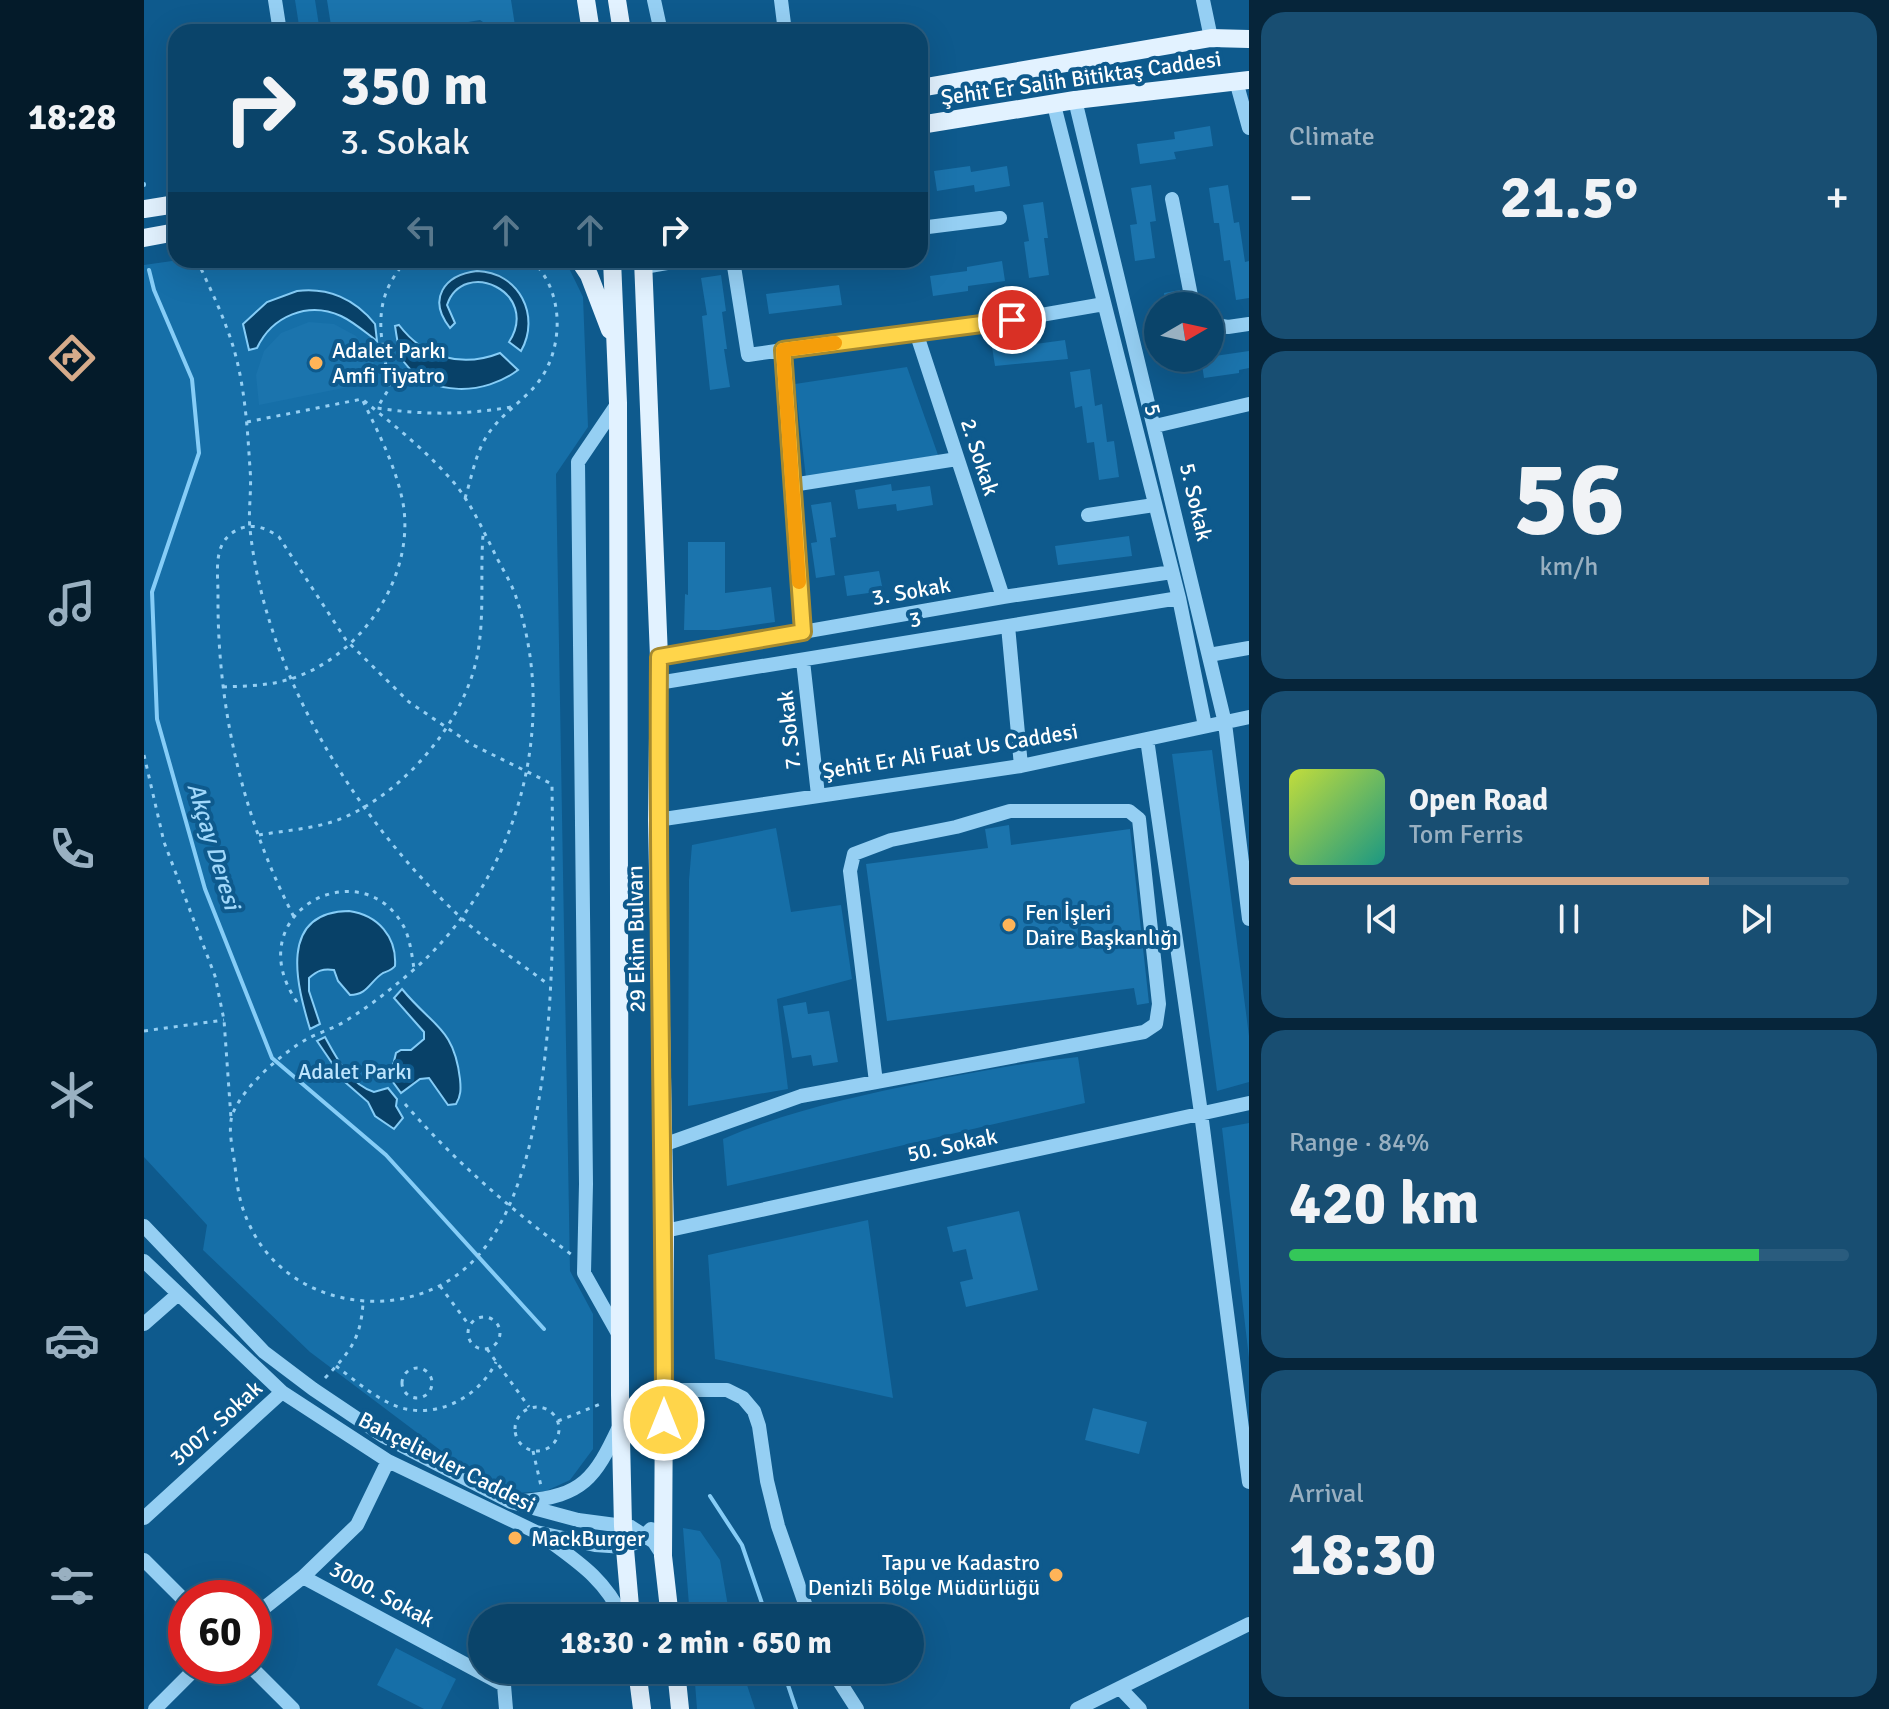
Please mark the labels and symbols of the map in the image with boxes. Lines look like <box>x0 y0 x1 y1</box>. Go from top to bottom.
street label: Şehit Er Salih Bitiktaş Caddesi <box>939 45 1223 111</box>
pin <box>978 286 1046 354</box>
north arrow <box>1144 292 1224 372</box>
place label: Adalet Parkı Amfi Tiyatro <box>332 337 446 389</box>
marker: Adalet Parkı Amfi Tiyatro <box>307 354 325 372</box>
street label: 5 <box>1138 401 1168 419</box>
street label: 2. Sokak <box>955 415 1005 499</box>
street label: 5. Sokak <box>1174 460 1218 544</box>
street label: 3. Sokak <box>870 571 952 611</box>
street label: 3 <box>907 605 923 633</box>
street label: 7. Sokak <box>771 689 807 771</box>
street label: Şehit Er Ali Fuat Us Caddesi <box>820 717 1080 785</box>
water label: Akçay Deresi <box>181 779 248 915</box>
street label: 29 Ekim Bulvarı <box>621 865 651 1013</box>
place label: Fen İşleri Daire Başkanlığı <box>1025 899 1178 951</box>
marker: Fen İşleri Daire Başkanlığı <box>1000 916 1018 934</box>
park label: Adalet Parkı <box>298 1058 412 1085</box>
street label: 50. Sokak <box>905 1122 999 1168</box>
street label: 3007. Sokak <box>164 1374 268 1472</box>
position arrow <box>622 1378 706 1462</box>
street label: Bahçelievler Caddesi <box>354 1406 540 1518</box>
place label: MackBurger <box>531 1525 645 1552</box>
marker: MackBurger <box>506 1529 524 1547</box>
place label: Tapu ve Kadastro Denizli Bölge Müdürlüğü <box>808 1549 1040 1601</box>
street label: 3000. Sokak <box>325 1555 439 1633</box>
marker: Tapu ve Kadastro Denizli Bölge Müdürlüğü <box>1047 1566 1065 1584</box>
speed limit sign: 60 <box>168 1580 272 1684</box>

